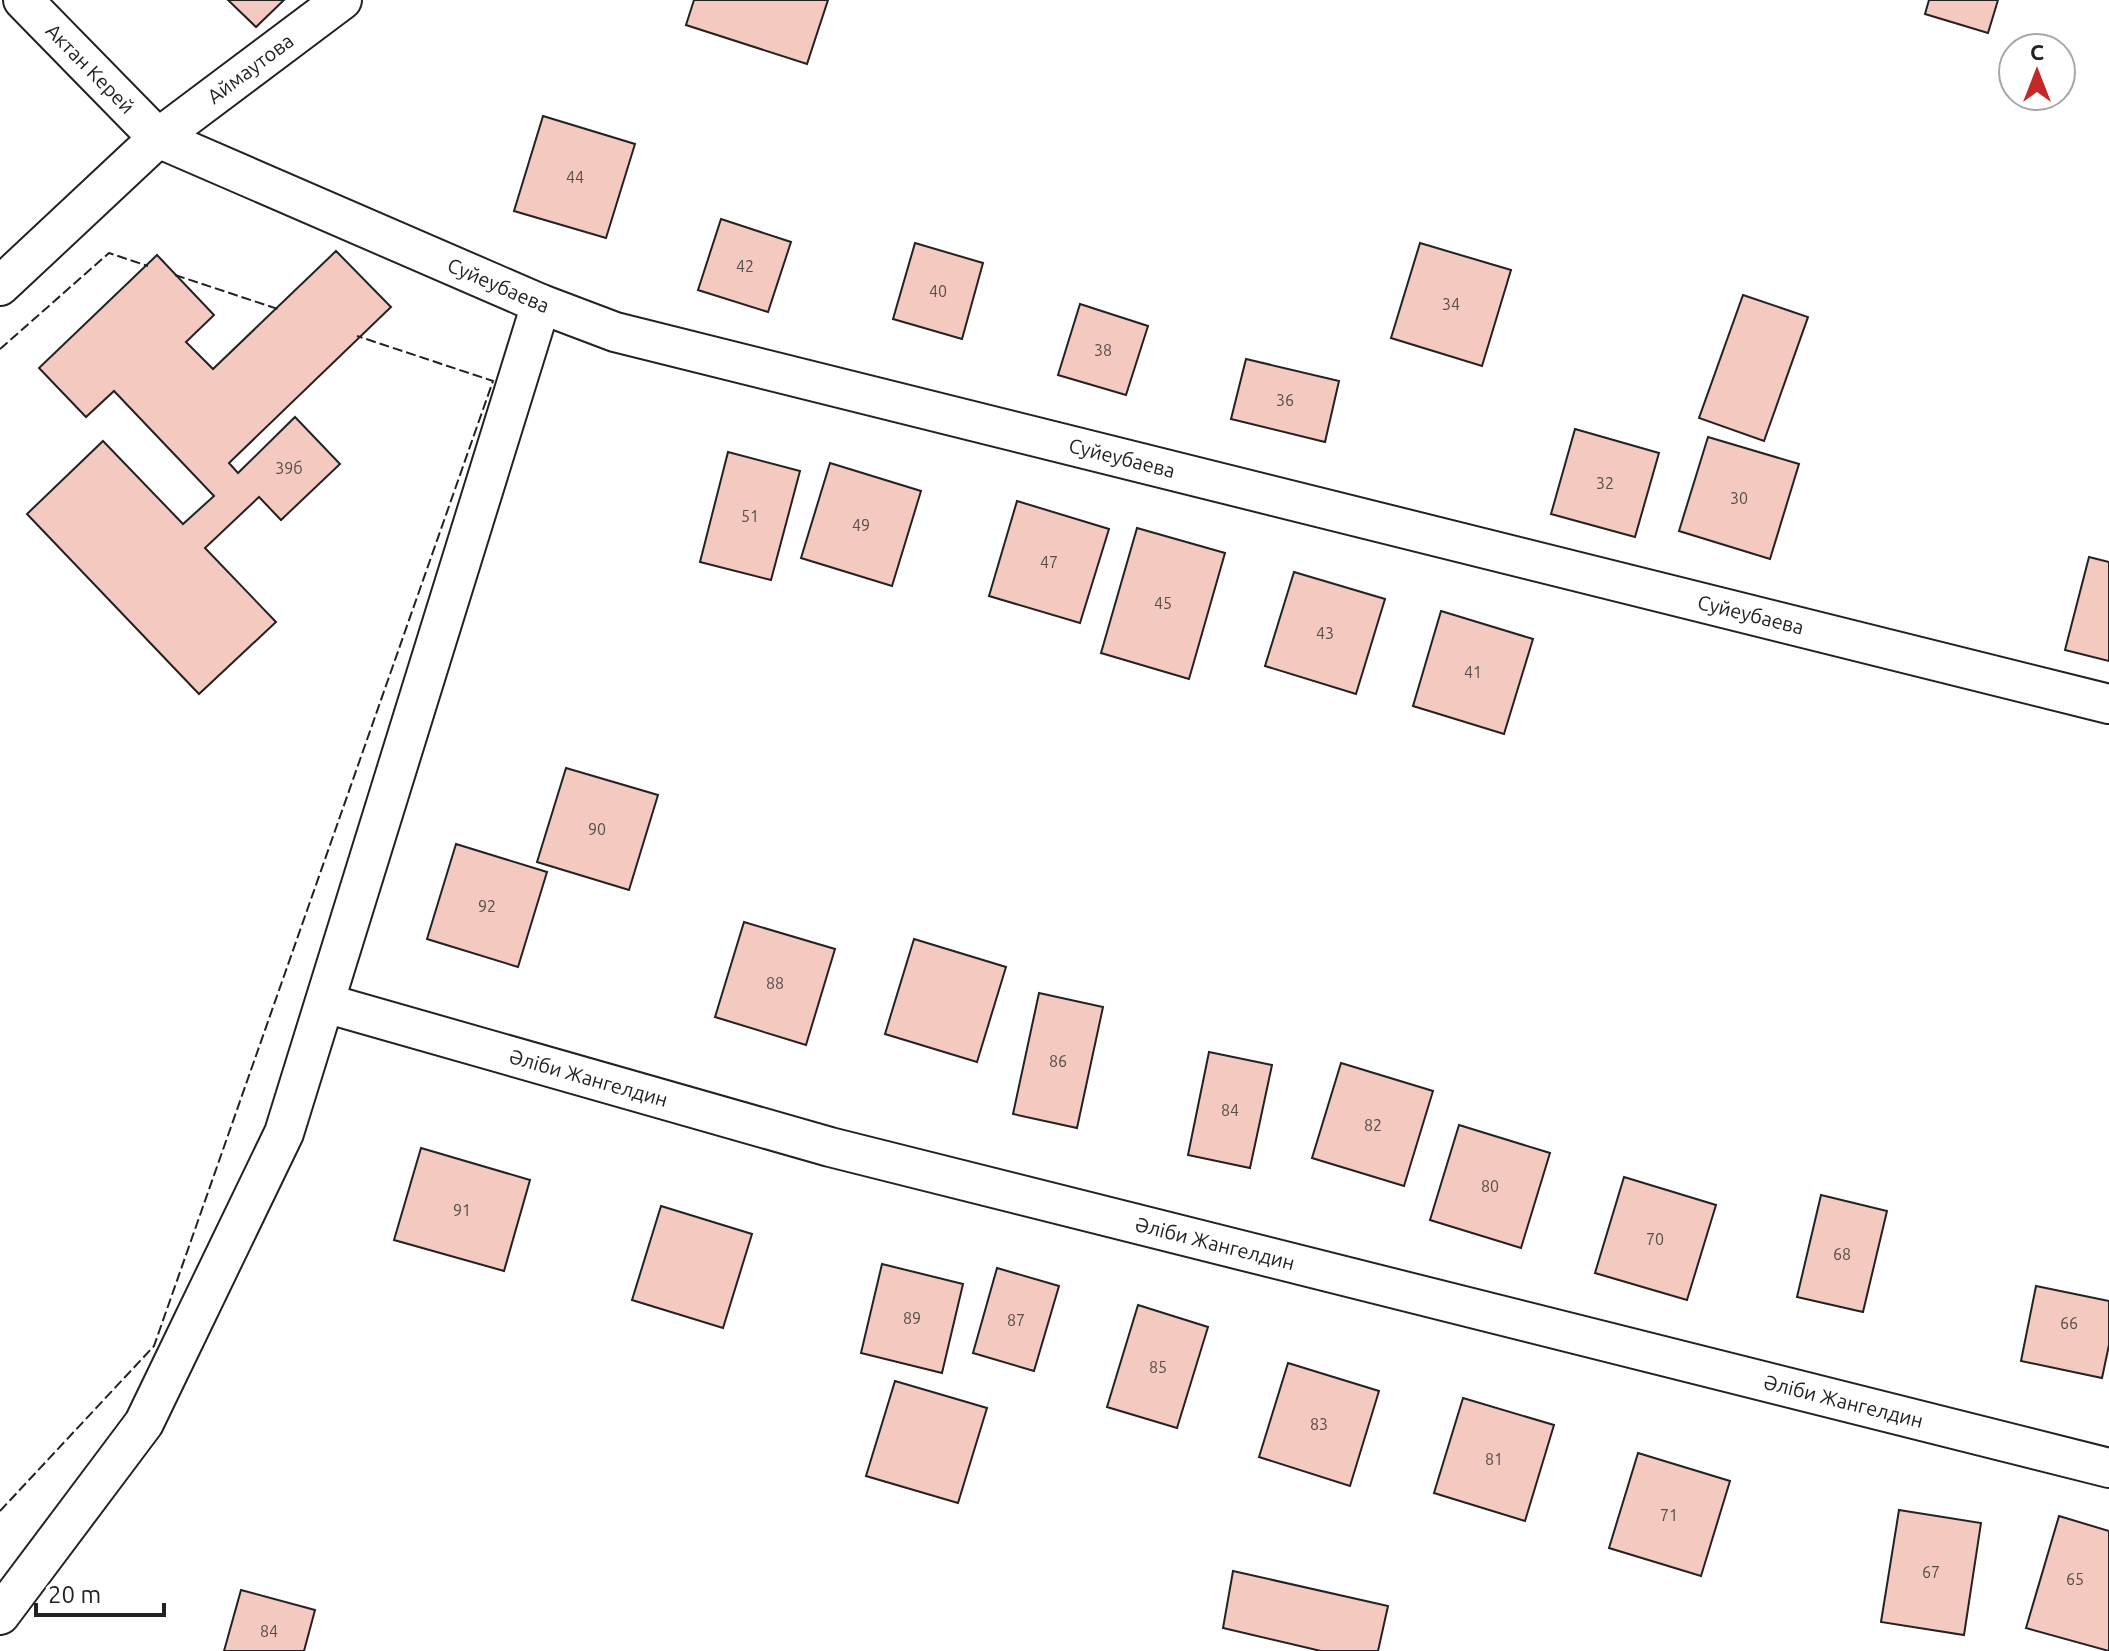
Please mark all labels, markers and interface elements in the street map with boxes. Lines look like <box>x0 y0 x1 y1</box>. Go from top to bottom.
street label: Актан Керей <box>42 19 139 118</box>
street label: Аймаутова <box>203 29 298 108</box>
north arrow <box>1997 32 2077 112</box>
text: С <box>2030 39 2044 64</box>
house number: 44 <box>566 168 584 186</box>
street label: Суйеубаева <box>444 253 553 317</box>
house number: 42 <box>736 257 754 275</box>
house number: 40 <box>929 282 947 300</box>
house number: 34 <box>1442 295 1460 313</box>
house number: 38 <box>1094 341 1112 359</box>
house number: 36 <box>1276 391 1294 409</box>
street label: Суйеубаева <box>1066 433 1178 482</box>
house number: 39б <box>275 459 303 477</box>
house number: 32 <box>1596 474 1614 492</box>
house number: 30 <box>1730 489 1748 507</box>
house number: 51 <box>741 507 759 525</box>
house number: 49 <box>852 516 870 534</box>
house number: 47 <box>1040 553 1058 571</box>
street label: Суйеубаева <box>1695 590 1806 639</box>
house number: 45 <box>1154 594 1172 612</box>
house number: 43 <box>1316 624 1334 642</box>
house number: 41 <box>1464 663 1482 681</box>
house number: 90 <box>588 820 606 838</box>
house number: 92 <box>478 897 496 915</box>
house number: 88 <box>766 974 784 992</box>
street label: Әліби Жангелдин <box>507 1044 671 1111</box>
house number: 86 <box>1049 1052 1067 1070</box>
house number: 84 <box>1221 1101 1239 1119</box>
house number: 82 <box>1364 1116 1382 1134</box>
house number: 80 <box>1481 1177 1499 1195</box>
house number: 91 <box>453 1201 471 1219</box>
street label: Әліби Жангелдин <box>1133 1212 1297 1274</box>
house number: 70 <box>1646 1230 1664 1248</box>
house number: 68 <box>1833 1245 1851 1263</box>
house number: 89 <box>903 1309 921 1327</box>
house number: 87 <box>1007 1311 1025 1329</box>
house number: 66 <box>2060 1314 2078 1332</box>
house number: 85 <box>1149 1358 1167 1376</box>
street label: Әліби Жангелдин <box>1761 1370 1926 1432</box>
house number: 83 <box>1310 1415 1328 1433</box>
house number: 81 <box>1485 1450 1503 1468</box>
house number: 71 <box>1660 1506 1678 1524</box>
house number: 67 <box>1922 1563 1940 1581</box>
scale bar <box>36 1567 164 1617</box>
house number: 65 <box>2066 1570 2084 1588</box>
text: 20 m <box>48 1581 101 1608</box>
house number: 84 <box>260 1622 278 1640</box>

